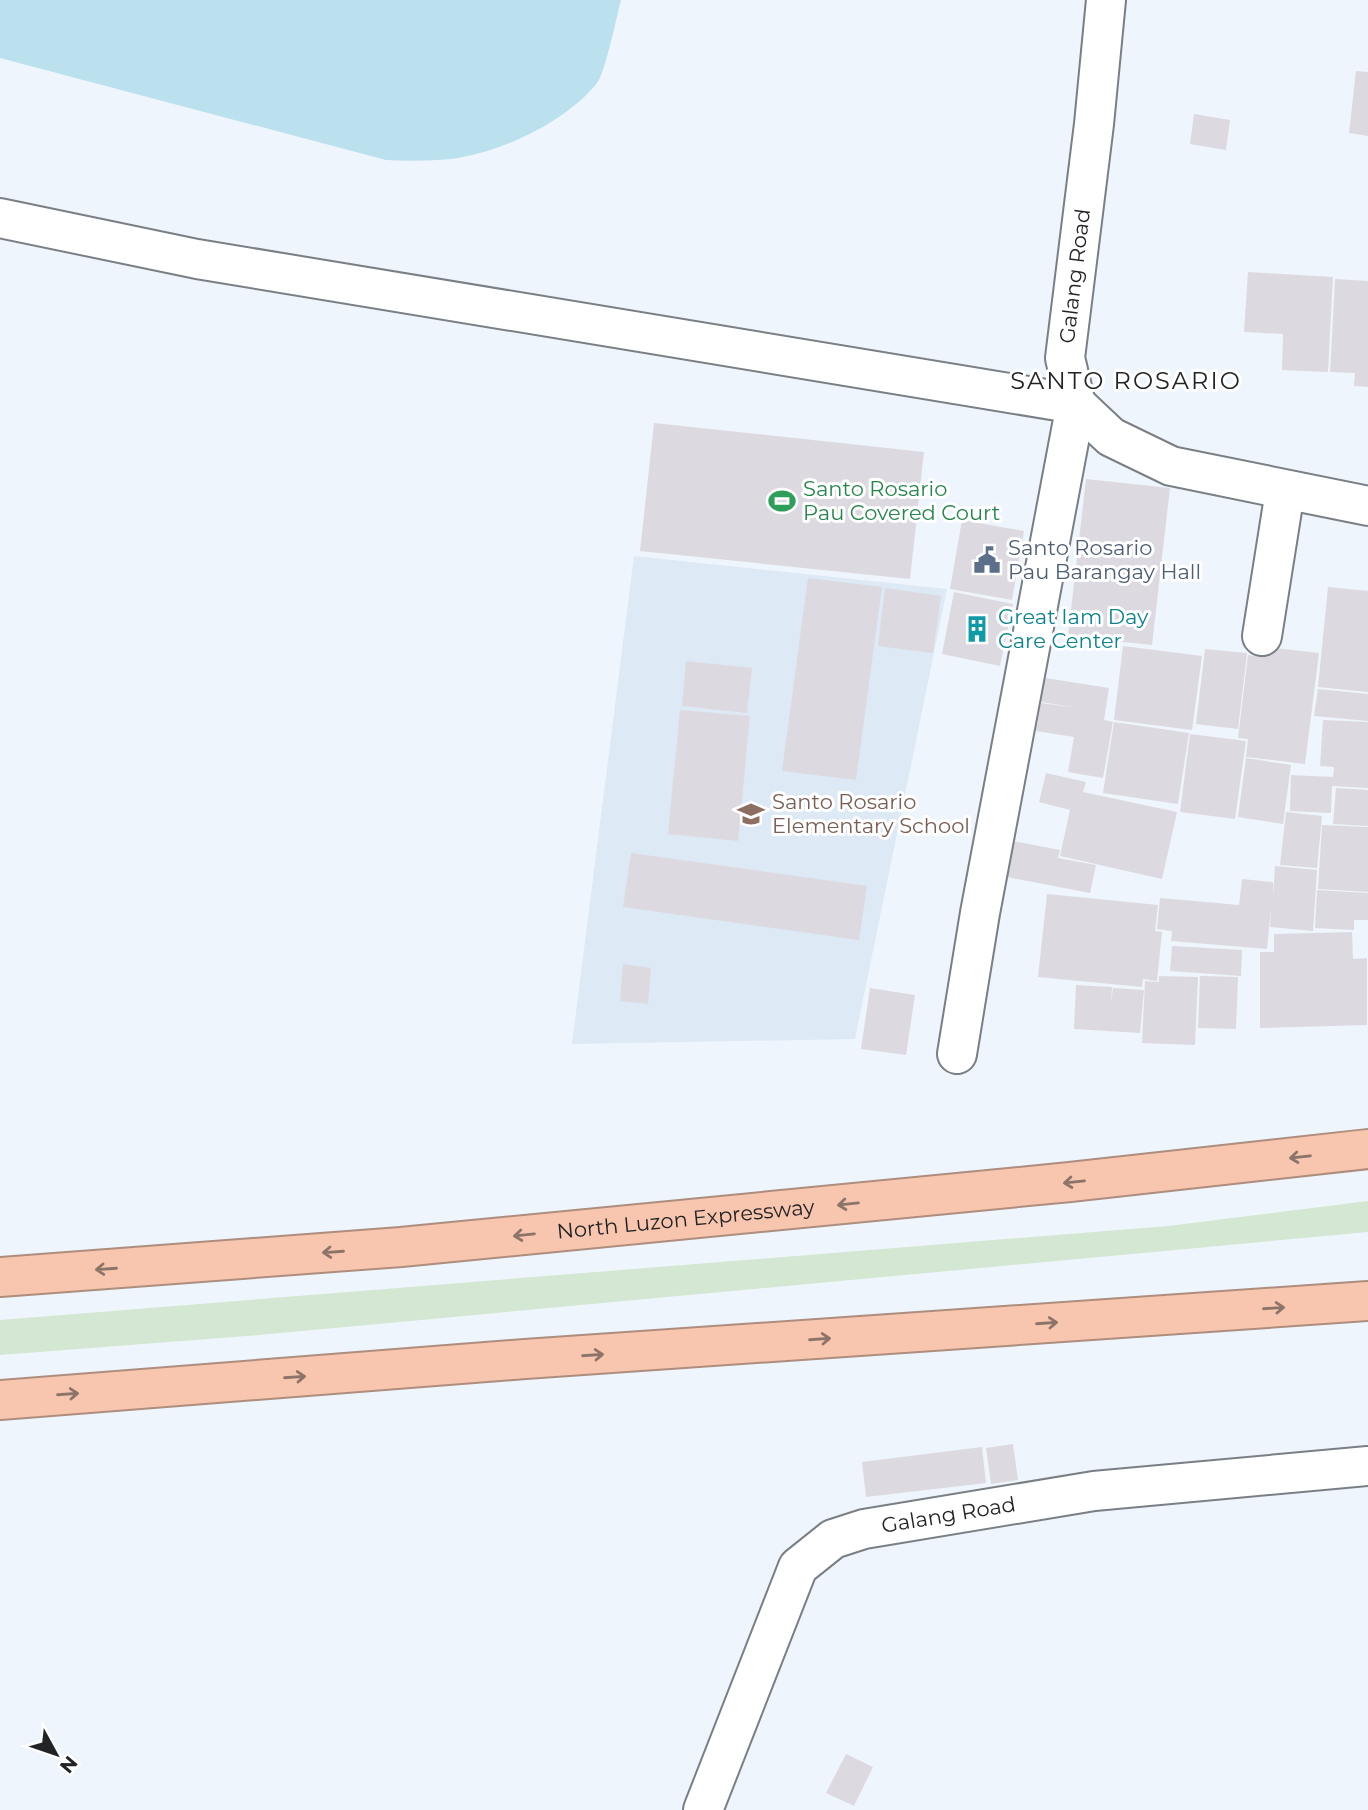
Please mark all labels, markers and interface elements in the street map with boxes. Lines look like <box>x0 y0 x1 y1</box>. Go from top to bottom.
street label: Galang Road <box>1054 207 1095 345</box>
district label: SANTO ROSARIO <box>1010 366 1242 395</box>
place label: Santo Rosario Pau Covered Court <box>803 476 1000 525</box>
sports icon: Santo Rosario Pau Covered Court <box>767 486 797 516</box>
place label: Santo Rosario Pau Barangay Hall <box>1008 535 1201 584</box>
public building icon: Santo Rosario Pau Barangay Hall <box>972 545 1002 575</box>
place label: Great Iam Day Care Center <box>998 604 1149 653</box>
building icon: Great Iam Day Care Center <box>962 614 992 644</box>
place label: Santo Rosario Elementary School <box>772 789 970 838</box>
school or university icon: Santo Rosario Elementary School <box>736 799 766 829</box>
one-way arrow <box>1289 1150 1312 1163</box>
one-way arrow <box>1063 1176 1086 1189</box>
street label: North Luzon Expressway <box>555 1194 816 1244</box>
one-way arrow <box>837 1198 859 1211</box>
one-way arrow <box>513 1229 535 1242</box>
one-way arrow <box>322 1246 345 1259</box>
one-way arrow <box>95 1263 118 1276</box>
one-way arrow <box>1262 1301 1285 1314</box>
one-way arrow <box>1035 1316 1058 1329</box>
one-way arrow <box>808 1332 831 1345</box>
one-way arrow <box>582 1348 605 1361</box>
one-way arrow <box>283 1370 306 1383</box>
one-way arrow <box>56 1387 79 1400</box>
street label: Galang Road <box>879 1491 1017 1538</box>
north arrow <box>21 1719 91 1789</box>
text: N <box>55 1751 82 1778</box>

